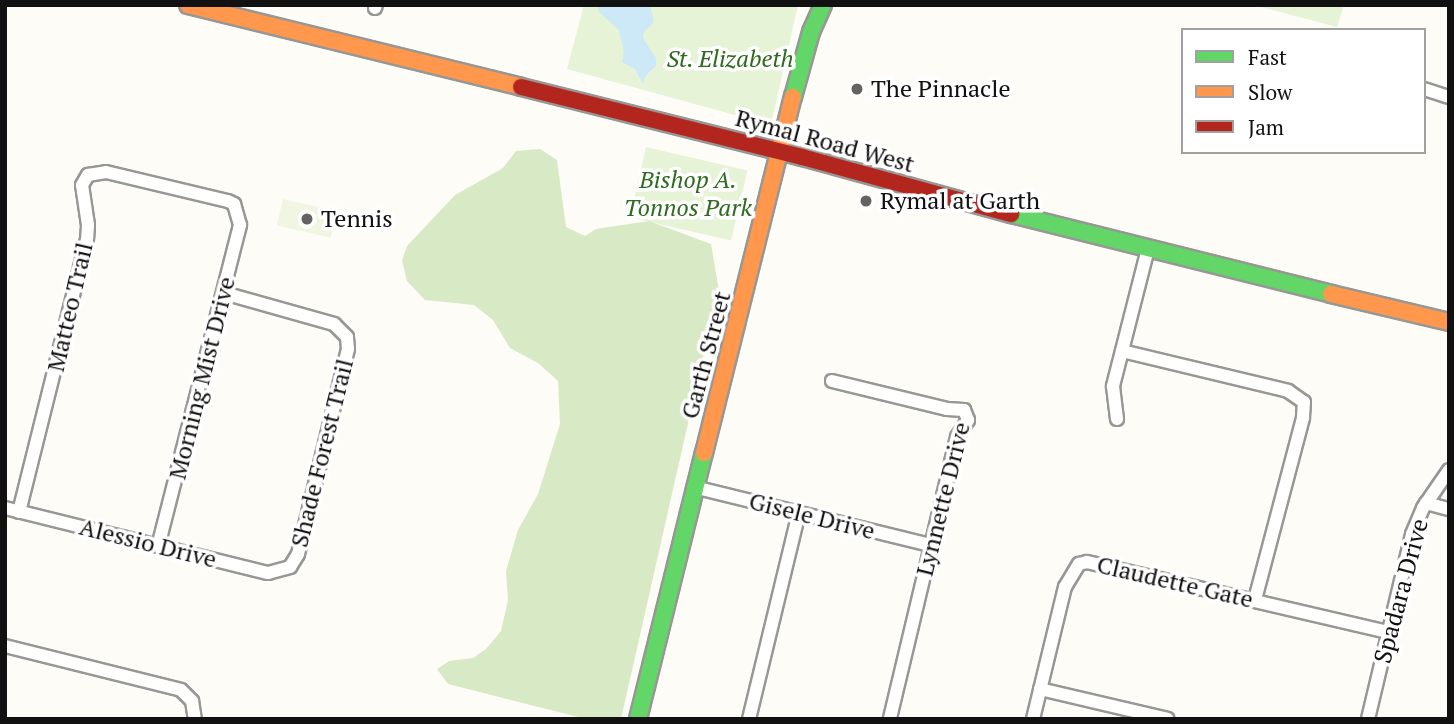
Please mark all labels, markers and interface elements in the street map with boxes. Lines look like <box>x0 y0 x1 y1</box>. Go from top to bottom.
legend <box>1181 28 1426 154</box>
text: Fast <box>1248 43 1287 71</box>
park label: St. Elizabeth <box>666 45 794 73</box>
place label: The Pinnacle <box>871 75 1010 103</box>
text: Slow <box>1248 78 1292 106</box>
marker: The Pinnacle <box>849 81 865 97</box>
street label: Rymal Road West <box>732 103 918 179</box>
text: Jam <box>1248 113 1284 141</box>
park label: Bishop A. Tonnos Park <box>624 166 752 222</box>
place label: Rymal at Garth <box>880 187 1040 215</box>
marker: Rymal at Garth <box>858 193 874 209</box>
place label: Tennis <box>321 205 393 233</box>
marker: Tennis <box>299 211 315 227</box>
street label: Matteo Trail <box>41 240 99 374</box>
street label: Morning Mist Drive <box>163 274 241 482</box>
street label: Garth Street <box>675 288 737 422</box>
street label: Shade Forest Trail <box>285 356 359 550</box>
street label: Lynnette Drive <box>910 419 976 579</box>
street label: Gisele Drive <box>746 486 878 546</box>
street label: Alessio Drive <box>77 512 219 574</box>
street label: Spadara Drive <box>1368 516 1434 666</box>
street label: Claudette Gate <box>1094 550 1256 614</box>

